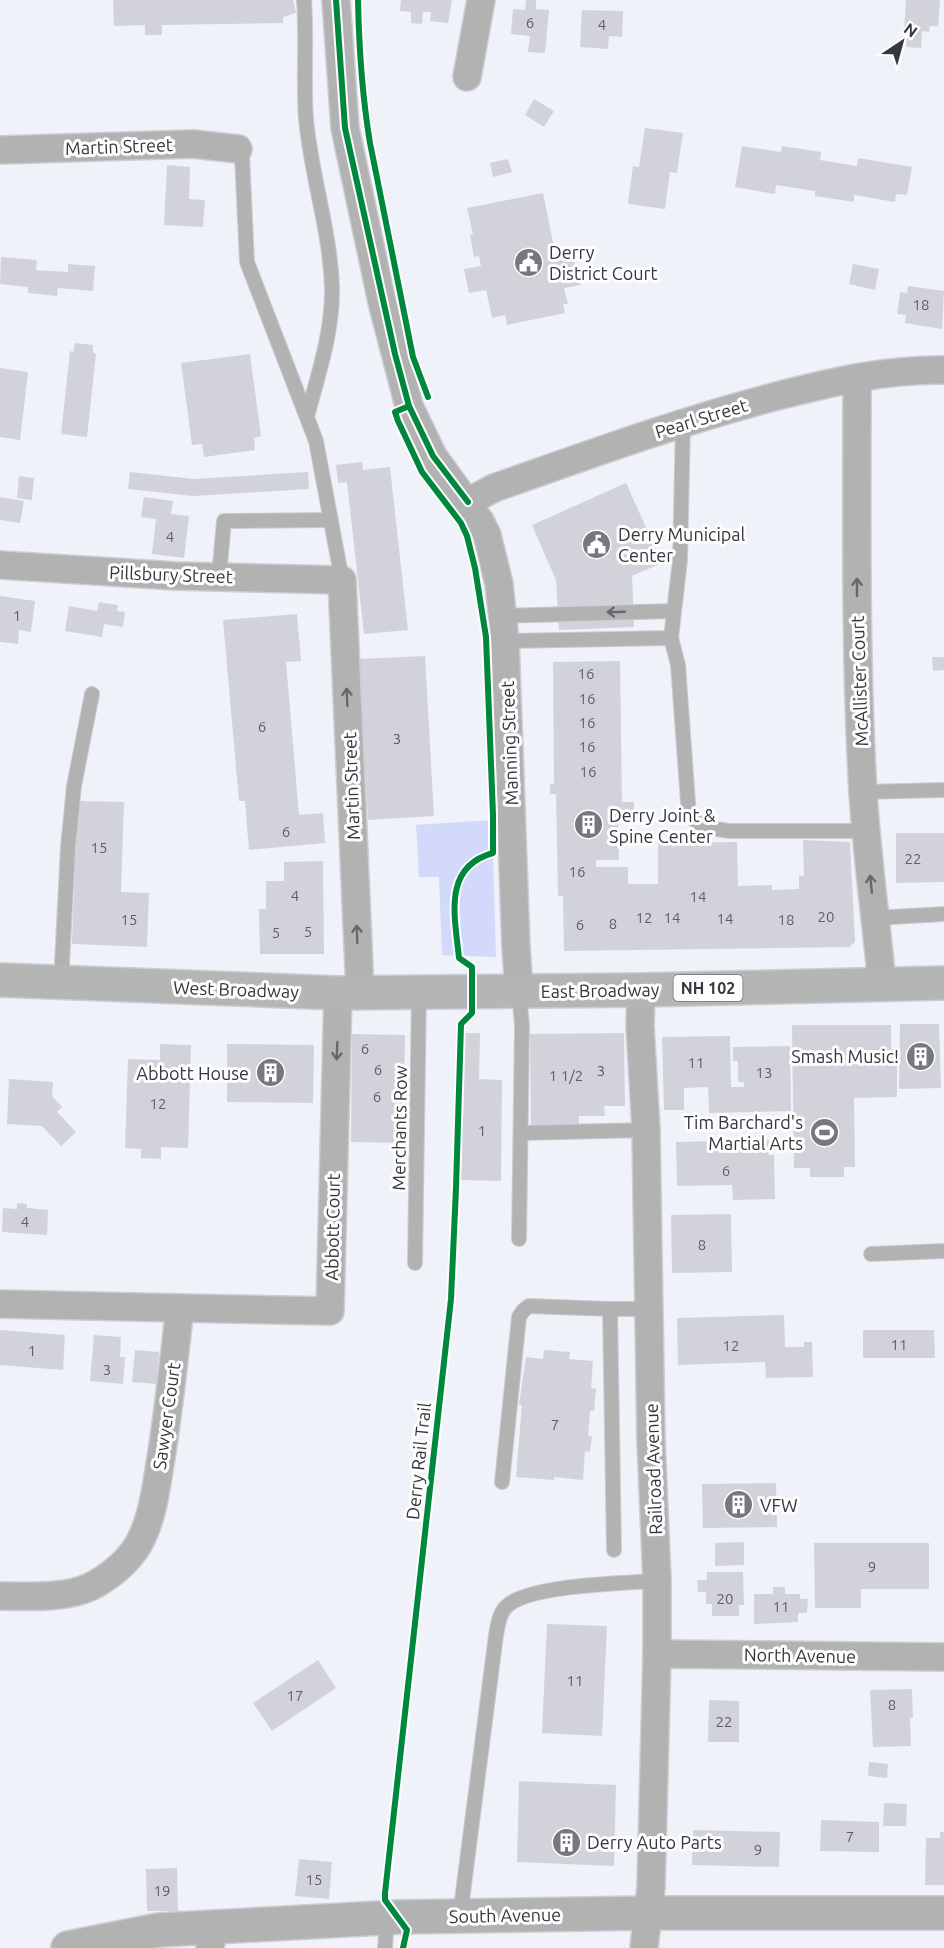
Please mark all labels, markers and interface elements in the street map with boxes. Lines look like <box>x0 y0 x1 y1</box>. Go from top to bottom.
north arrow <box>872 12 932 72</box>
house number: 6 <box>526 14 534 31</box>
house number: 4 <box>598 16 606 33</box>
text: N <box>901 19 921 41</box>
street label: Martin Street <box>65 134 173 158</box>
place label: Derry District Court <box>549 242 657 283</box>
public building icon: Derry District Court <box>512 246 544 278</box>
house number: 18 <box>913 296 929 313</box>
street label: Pearl Street <box>652 394 750 442</box>
place label: Derry Municipal Center <box>618 524 746 565</box>
house number: 4 <box>166 528 174 545</box>
public building icon: Derry Municipal Center <box>581 528 613 560</box>
street label: Pillsbury Street <box>109 562 233 586</box>
one-way arrow <box>851 577 863 597</box>
house number: 1 <box>13 607 21 624</box>
one-way arrow <box>606 607 626 618</box>
street label: McAllister Court <box>847 615 871 747</box>
house number: 16 <box>578 665 594 682</box>
street label: Manning Street <box>497 680 521 806</box>
one-way arrow <box>341 688 352 708</box>
house number: 16 <box>579 690 595 707</box>
house number: 16 <box>579 714 595 731</box>
house number: 6 <box>258 718 266 735</box>
house number: 3 <box>393 730 401 747</box>
street label: Martin Street <box>339 732 363 840</box>
house number: 16 <box>579 738 595 755</box>
house number: 16 <box>580 763 596 780</box>
place label: Derry Joint & Spine Center <box>609 805 716 846</box>
building icon: Derry Joint & Spine Center <box>572 809 604 841</box>
house number: 6 <box>282 823 290 840</box>
house number: 15 <box>91 839 107 856</box>
house number: 22 <box>905 850 921 867</box>
house number: 16 <box>569 863 585 880</box>
one-way arrow <box>865 874 876 894</box>
house number: 4 <box>291 887 299 904</box>
house number: 14 <box>690 888 706 905</box>
house number: 20 <box>818 908 834 925</box>
house number: 12 <box>636 909 652 926</box>
house number: 14 <box>664 909 680 926</box>
house number: 14 <box>717 910 733 927</box>
house number: 15 <box>121 911 137 928</box>
house number: 18 <box>778 911 794 928</box>
house number: 8 <box>609 915 617 932</box>
house number: 6 <box>576 916 584 933</box>
house number: 5 <box>304 923 312 940</box>
house number: 5 <box>272 924 280 941</box>
one-way arrow <box>351 924 362 944</box>
road number: NH 102 <box>674 975 742 1001</box>
street label: West Broadway <box>173 977 299 1001</box>
street label: East Broadway <box>540 979 660 1001</box>
house number: 6 <box>361 1040 369 1057</box>
building icon: Smash Music! <box>904 1040 936 1072</box>
one-way arrow <box>331 1041 342 1061</box>
place label: Smash Music! <box>791 1046 899 1066</box>
house number: 11 <box>688 1054 704 1071</box>
building icon: Abbott House <box>254 1057 286 1089</box>
house number: 6 <box>374 1061 382 1078</box>
house number: 3 <box>597 1062 605 1079</box>
place label: Abbott House <box>136 1063 249 1083</box>
house number: 13 <box>756 1064 772 1081</box>
street label: Merchants Row <box>388 1065 410 1191</box>
house number: 1 1/2 <box>549 1067 583 1084</box>
house number: 6 <box>373 1088 381 1105</box>
house number: 12 <box>150 1095 166 1112</box>
place label: Tim Barchard's Martial Arts <box>684 1112 803 1153</box>
sports icon: Tim Barchard's Martial Arts <box>808 1116 840 1148</box>
house number: 1 <box>478 1122 486 1139</box>
house number: 6 <box>722 1162 730 1179</box>
street label: Abbott Court <box>321 1173 343 1281</box>
house number: 4 <box>21 1213 29 1230</box>
house number: 8 <box>698 1236 706 1253</box>
house number: 11 <box>891 1336 907 1353</box>
house number: 12 <box>723 1337 739 1354</box>
house number: 1 <box>28 1342 36 1359</box>
house number: 3 <box>103 1361 111 1378</box>
street label: Sawyer Court <box>149 1361 183 1471</box>
street label: Derry Rail Trail <box>402 1401 434 1521</box>
street label: Railroad Avenue <box>641 1403 665 1535</box>
house number: 7 <box>551 1416 559 1433</box>
building icon: VFW <box>723 1489 755 1521</box>
place label: VFW <box>760 1495 798 1515</box>
house number: 9 <box>868 1558 876 1575</box>
house number: 20 <box>717 1590 733 1607</box>
house number: 11 <box>773 1598 789 1615</box>
street label: North Avenue <box>744 1644 856 1666</box>
house number: 11 <box>567 1672 583 1689</box>
house number: 17 <box>287 1687 303 1704</box>
house number: 8 <box>888 1696 896 1713</box>
house number: 22 <box>716 1713 732 1730</box>
building icon: Derry Auto Parts <box>550 1826 582 1858</box>
house number: 7 <box>846 1828 854 1845</box>
place label: Derry Auto Parts <box>587 1832 722 1852</box>
house number: 9 <box>754 1841 762 1858</box>
house number: 15 <box>306 1871 322 1888</box>
house number: 19 <box>154 1882 170 1899</box>
street label: South Avenue <box>449 1904 561 1926</box>

